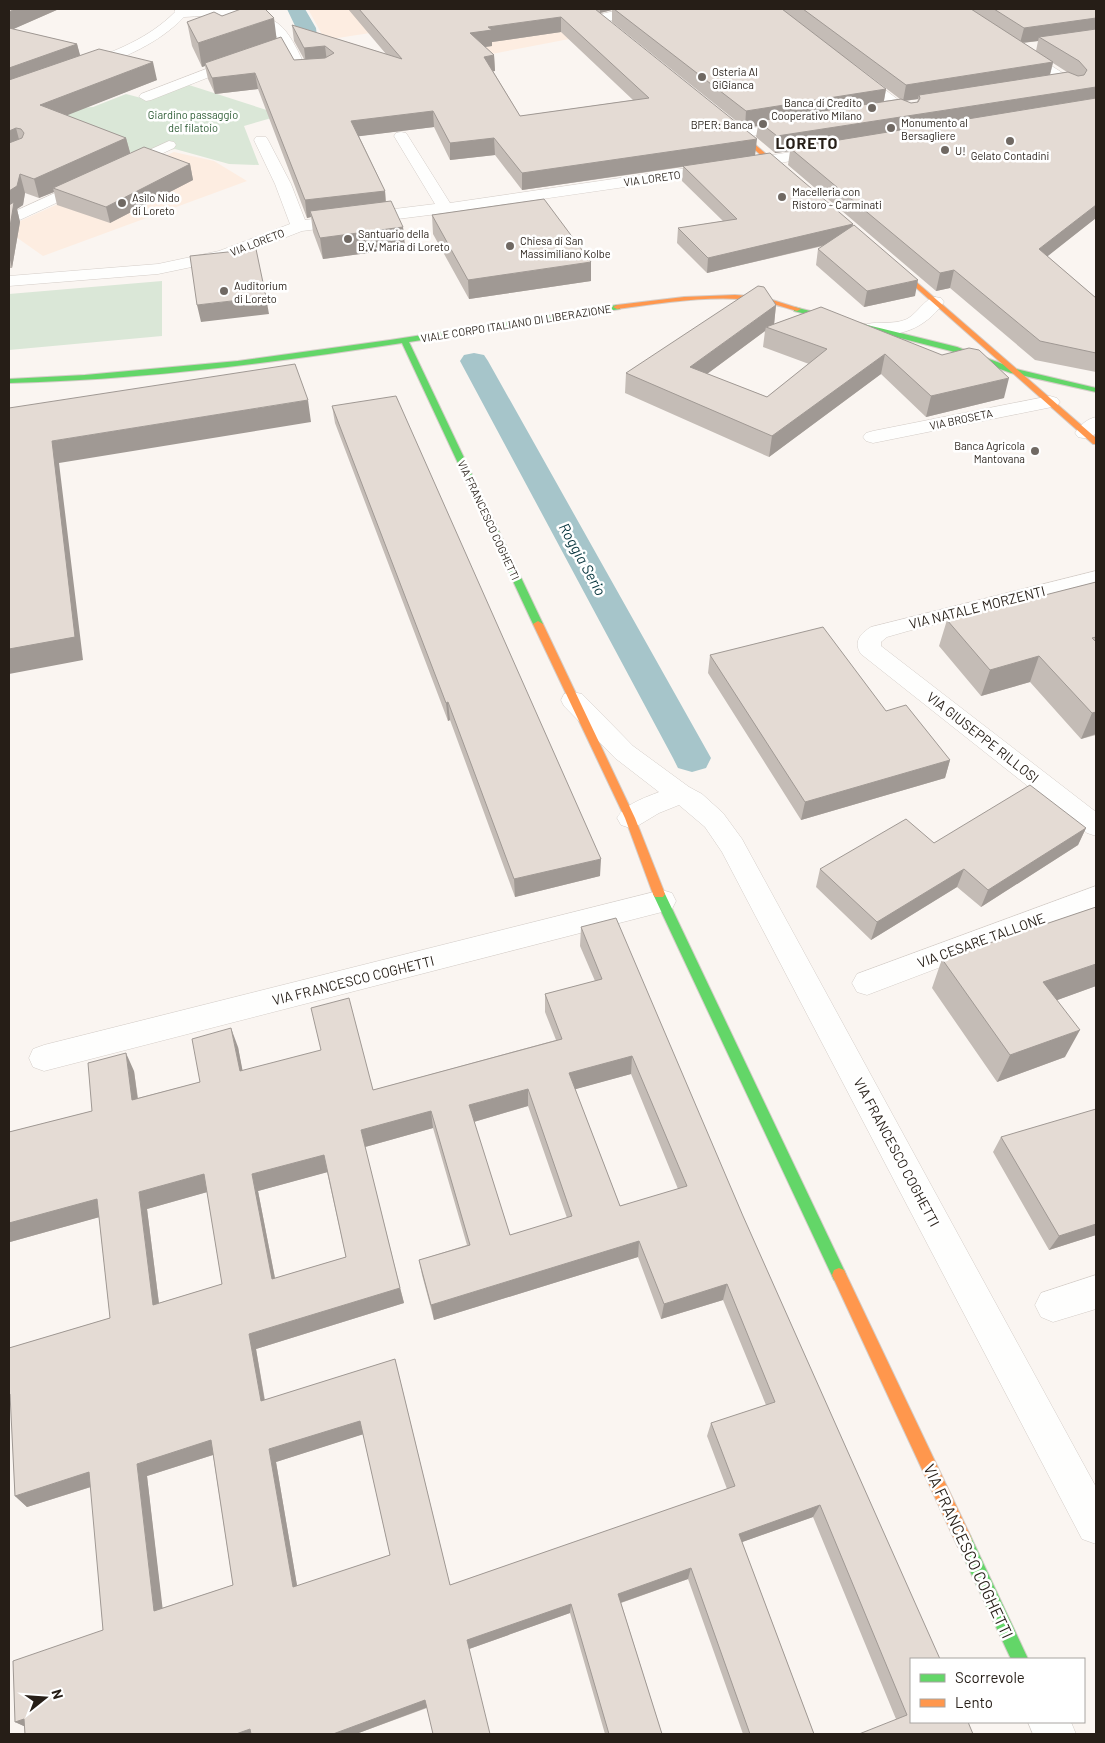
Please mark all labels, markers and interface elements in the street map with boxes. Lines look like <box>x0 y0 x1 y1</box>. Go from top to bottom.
place label: Osteria Al GiGianca <box>712 65 758 91</box>
marker: Osteria Al GiGianca <box>696 71 708 83</box>
place label: Banca di Credito Cooperativo Milano <box>771 96 862 122</box>
marker: Banca di Credito Cooperativo Milano <box>866 102 878 114</box>
park label: Giardino passaggio del filatoio <box>148 108 238 134</box>
place label: Monumento al Bersagliere <box>901 116 968 142</box>
place label: BPER: Banca <box>691 118 753 131</box>
marker: BPER: Banca <box>757 118 769 130</box>
marker: Monumento al Bersagliere <box>885 122 897 134</box>
district label: LORETO <box>776 133 838 152</box>
marker: Gelato Contadini <box>1004 135 1016 147</box>
marker: U! <box>939 144 951 156</box>
place label: U! <box>955 144 966 157</box>
place label: Gelato Contadini <box>971 149 1049 162</box>
street label: VIA LORETO <box>623 168 681 188</box>
place label: Macelleria con Ristoro - Carminati <box>792 185 882 211</box>
place label: Asilo Nido di Loreto <box>132 191 180 217</box>
marker: Macelleria con Ristoro - Carminati <box>776 191 788 203</box>
marker: Asilo Nido di Loreto <box>116 197 128 209</box>
street label: VIA LORETO <box>228 226 286 258</box>
place label: Santuario della B.V. Maria di Loreto <box>358 227 450 253</box>
marker: Santuario della B.V. Maria di Loreto <box>342 233 354 245</box>
place label: Chiesa di San Massimiliano Kolbe <box>520 234 611 260</box>
marker: Chiesa di San Massimiliano Kolbe <box>504 240 516 252</box>
place label: Auditorium di Loreto <box>234 279 287 305</box>
marker: Auditorium di Loreto <box>218 285 230 297</box>
street label: VIALE CORPO ITALIANO DI LIBERAZIONE <box>420 301 612 344</box>
street label: VIA BROSETA <box>928 406 994 432</box>
place label: Banca Agricola Mantovana <box>954 439 1025 465</box>
marker: Banca Agricola Mantovana <box>1029 445 1041 457</box>
street label: VIA FRANCESCO COGHETTI <box>455 458 523 582</box>
water label: Roggia Serio <box>556 520 610 598</box>
street label: VIA NATALE MORZENTI <box>907 582 1047 632</box>
street label: VIA GIUSEPPE RILLOSI <box>924 688 1042 786</box>
street label: VIA CESARE TALLONE <box>915 909 1047 971</box>
street label: VIA FRANCESCO COGHETTI <box>270 952 436 1008</box>
street label: VIA FRANCESCO COGHETTI <box>850 1075 944 1229</box>
street label: VIA FRANCESCO COGHETTI <box>920 1461 1018 1641</box>
legend <box>910 1658 1085 1723</box>
text: Scorrevole <box>955 1668 1025 1686</box>
north arrow <box>20 1673 70 1723</box>
text: N <box>48 1687 67 1701</box>
text: Lento <box>955 1693 993 1711</box>

